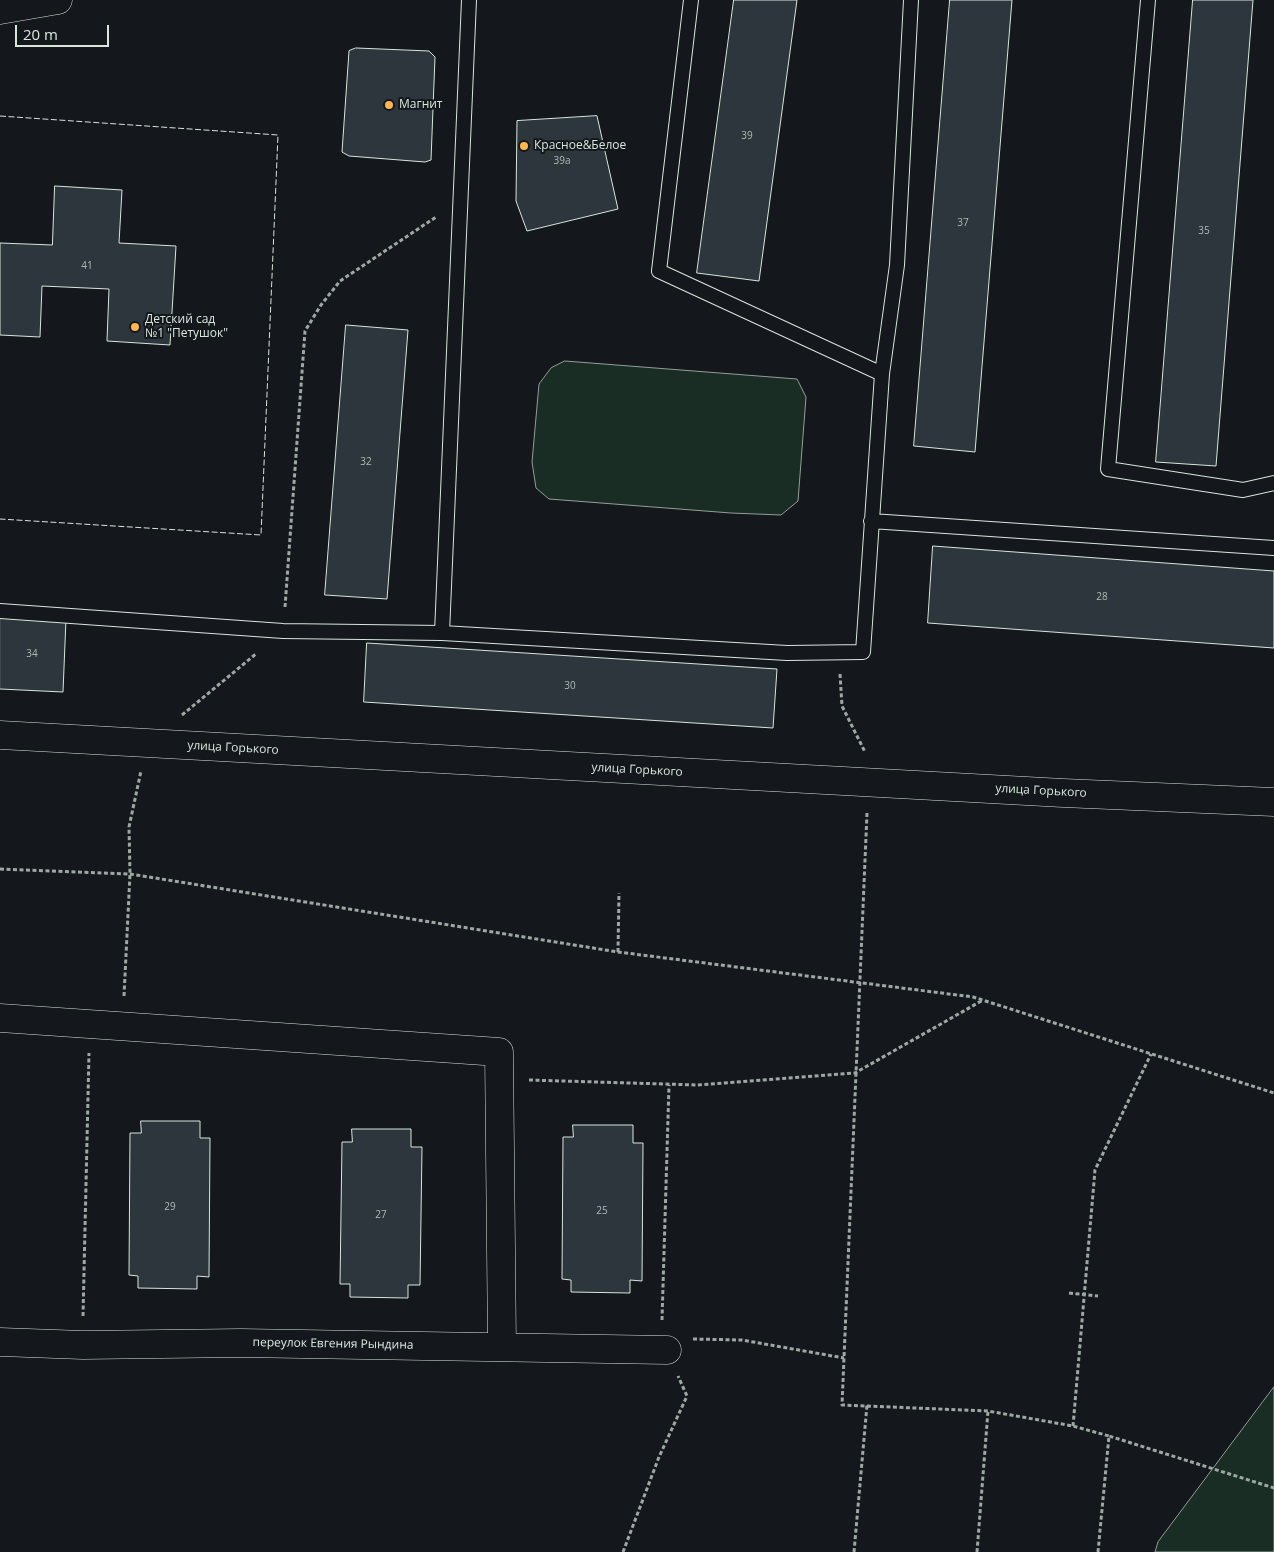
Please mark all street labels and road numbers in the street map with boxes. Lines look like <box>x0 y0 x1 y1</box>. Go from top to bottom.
street label: улица Горького <box>187 738 279 758</box>
street label: улица Горького <box>591 760 683 780</box>
street label: улица Горького <box>995 781 1087 801</box>
street label: переулок Евгения Рындина <box>252 1335 414 1353</box>

